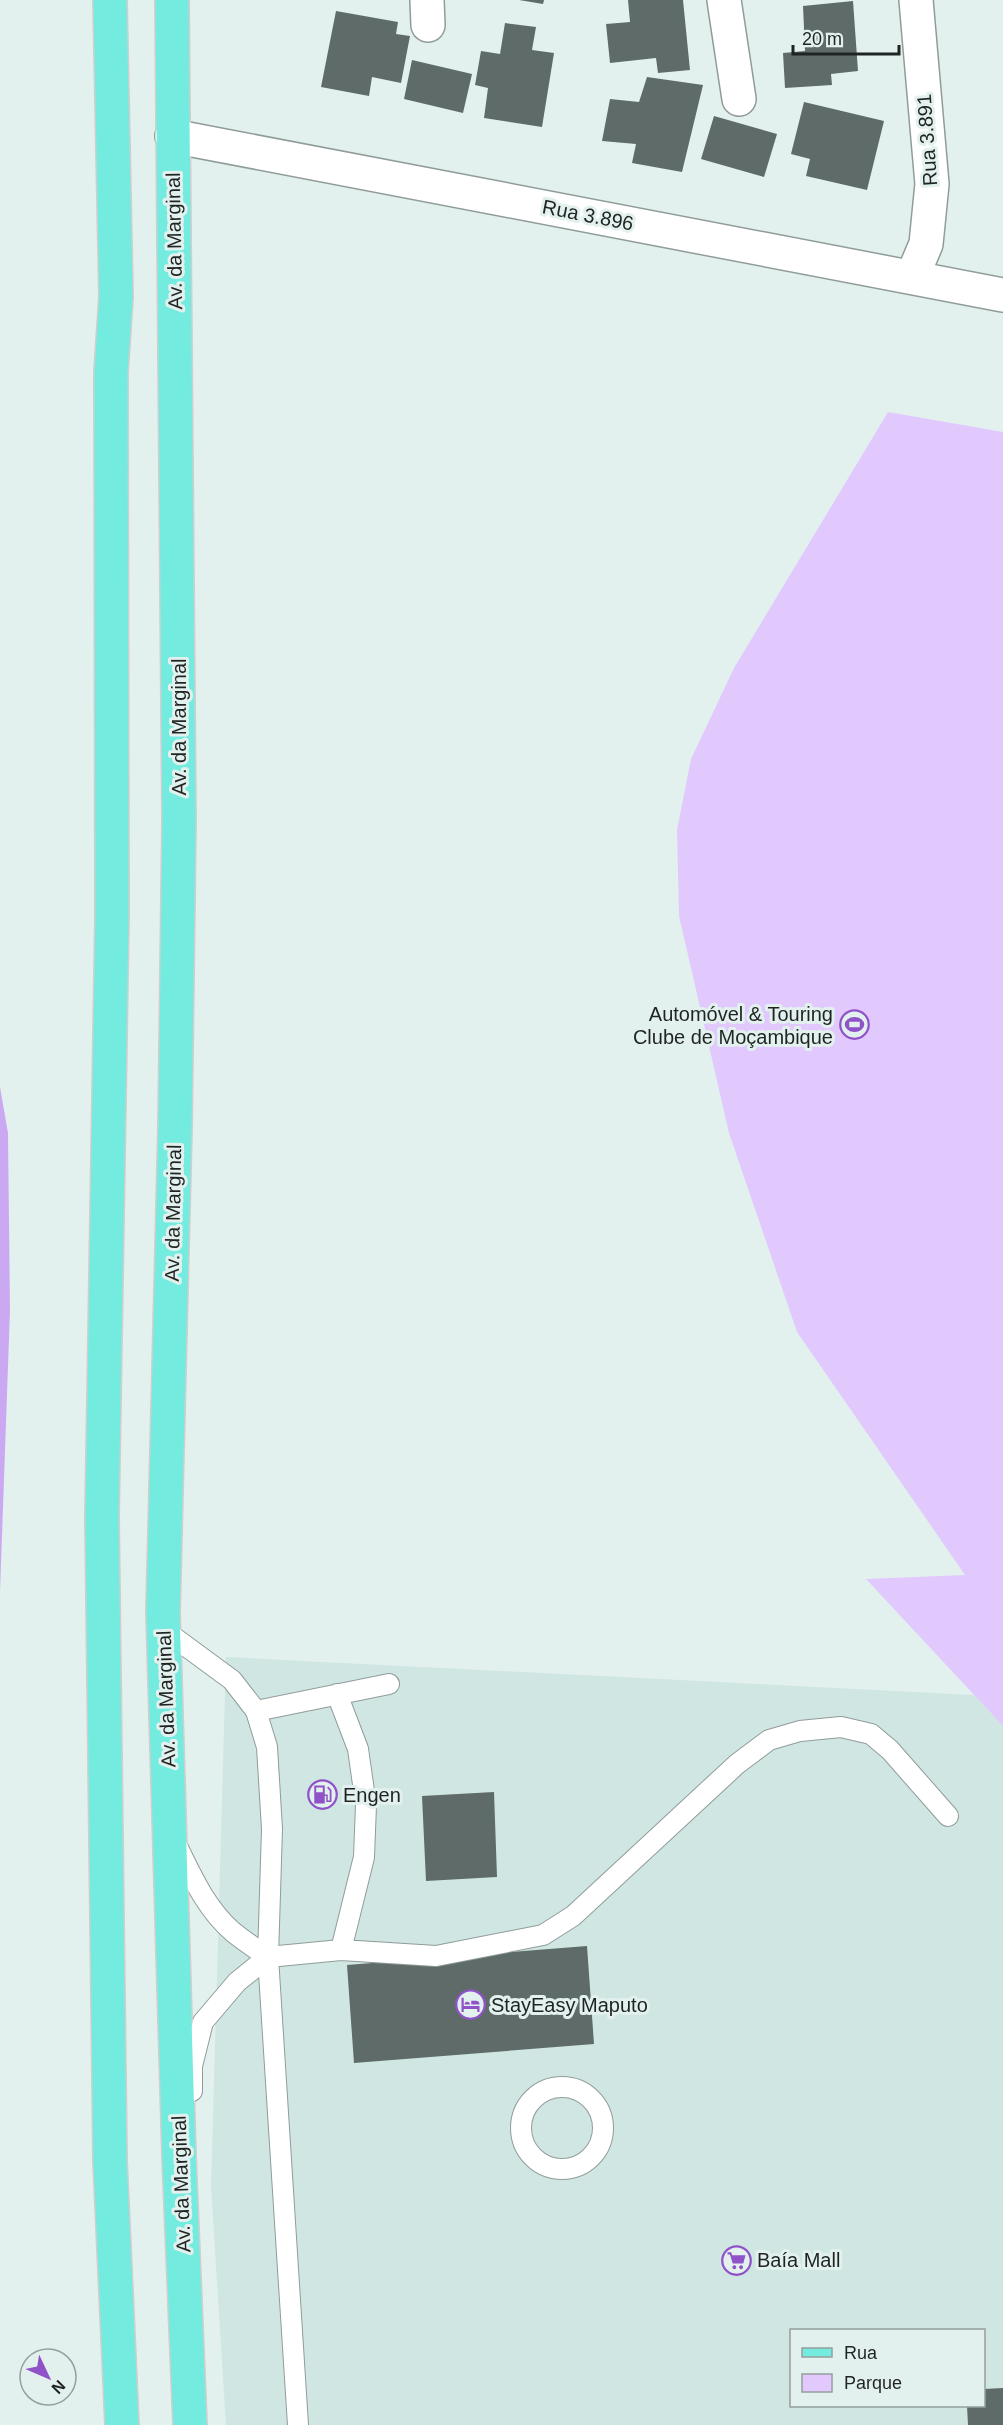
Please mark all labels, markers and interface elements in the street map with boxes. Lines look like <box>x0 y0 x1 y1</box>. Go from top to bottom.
scale bar <box>793 18 900 56</box>
text: 20 m <box>802 29 842 49</box>
street label: Rua 3.891 <box>913 93 941 187</box>
street label: Av. da Marginal <box>162 172 186 310</box>
street label: Rua 3.896 <box>541 195 635 235</box>
street label: Av. da Marginal <box>168 658 190 796</box>
place label: Automóvel & Touring Clube de Moçambique <box>633 1003 833 1048</box>
sports icon: Automóvel & Touring Clube de Moçambique <box>838 1009 870 1041</box>
street label: Av. da Marginal <box>161 1144 185 1282</box>
street label: Av. da Marginal <box>153 1630 179 1768</box>
fuel station icon: Engen <box>306 1779 338 1811</box>
place label: Engen <box>343 1784 401 1806</box>
hotel icon: StayEasy Maputo <box>454 1989 486 2021</box>
place label: StayEasy Maputo <box>491 1994 648 2016</box>
street label: Av. da Marginal <box>168 2115 194 2253</box>
supermarket icon: Baía Mall <box>720 2244 752 2276</box>
place label: Baía Mall <box>757 2249 840 2271</box>
legend <box>790 2329 985 2407</box>
text: Rua <box>844 2343 878 2363</box>
north arrow <box>18 2347 78 2407</box>
text: Parque <box>844 2373 902 2393</box>
text: N <box>48 2377 69 2397</box>

